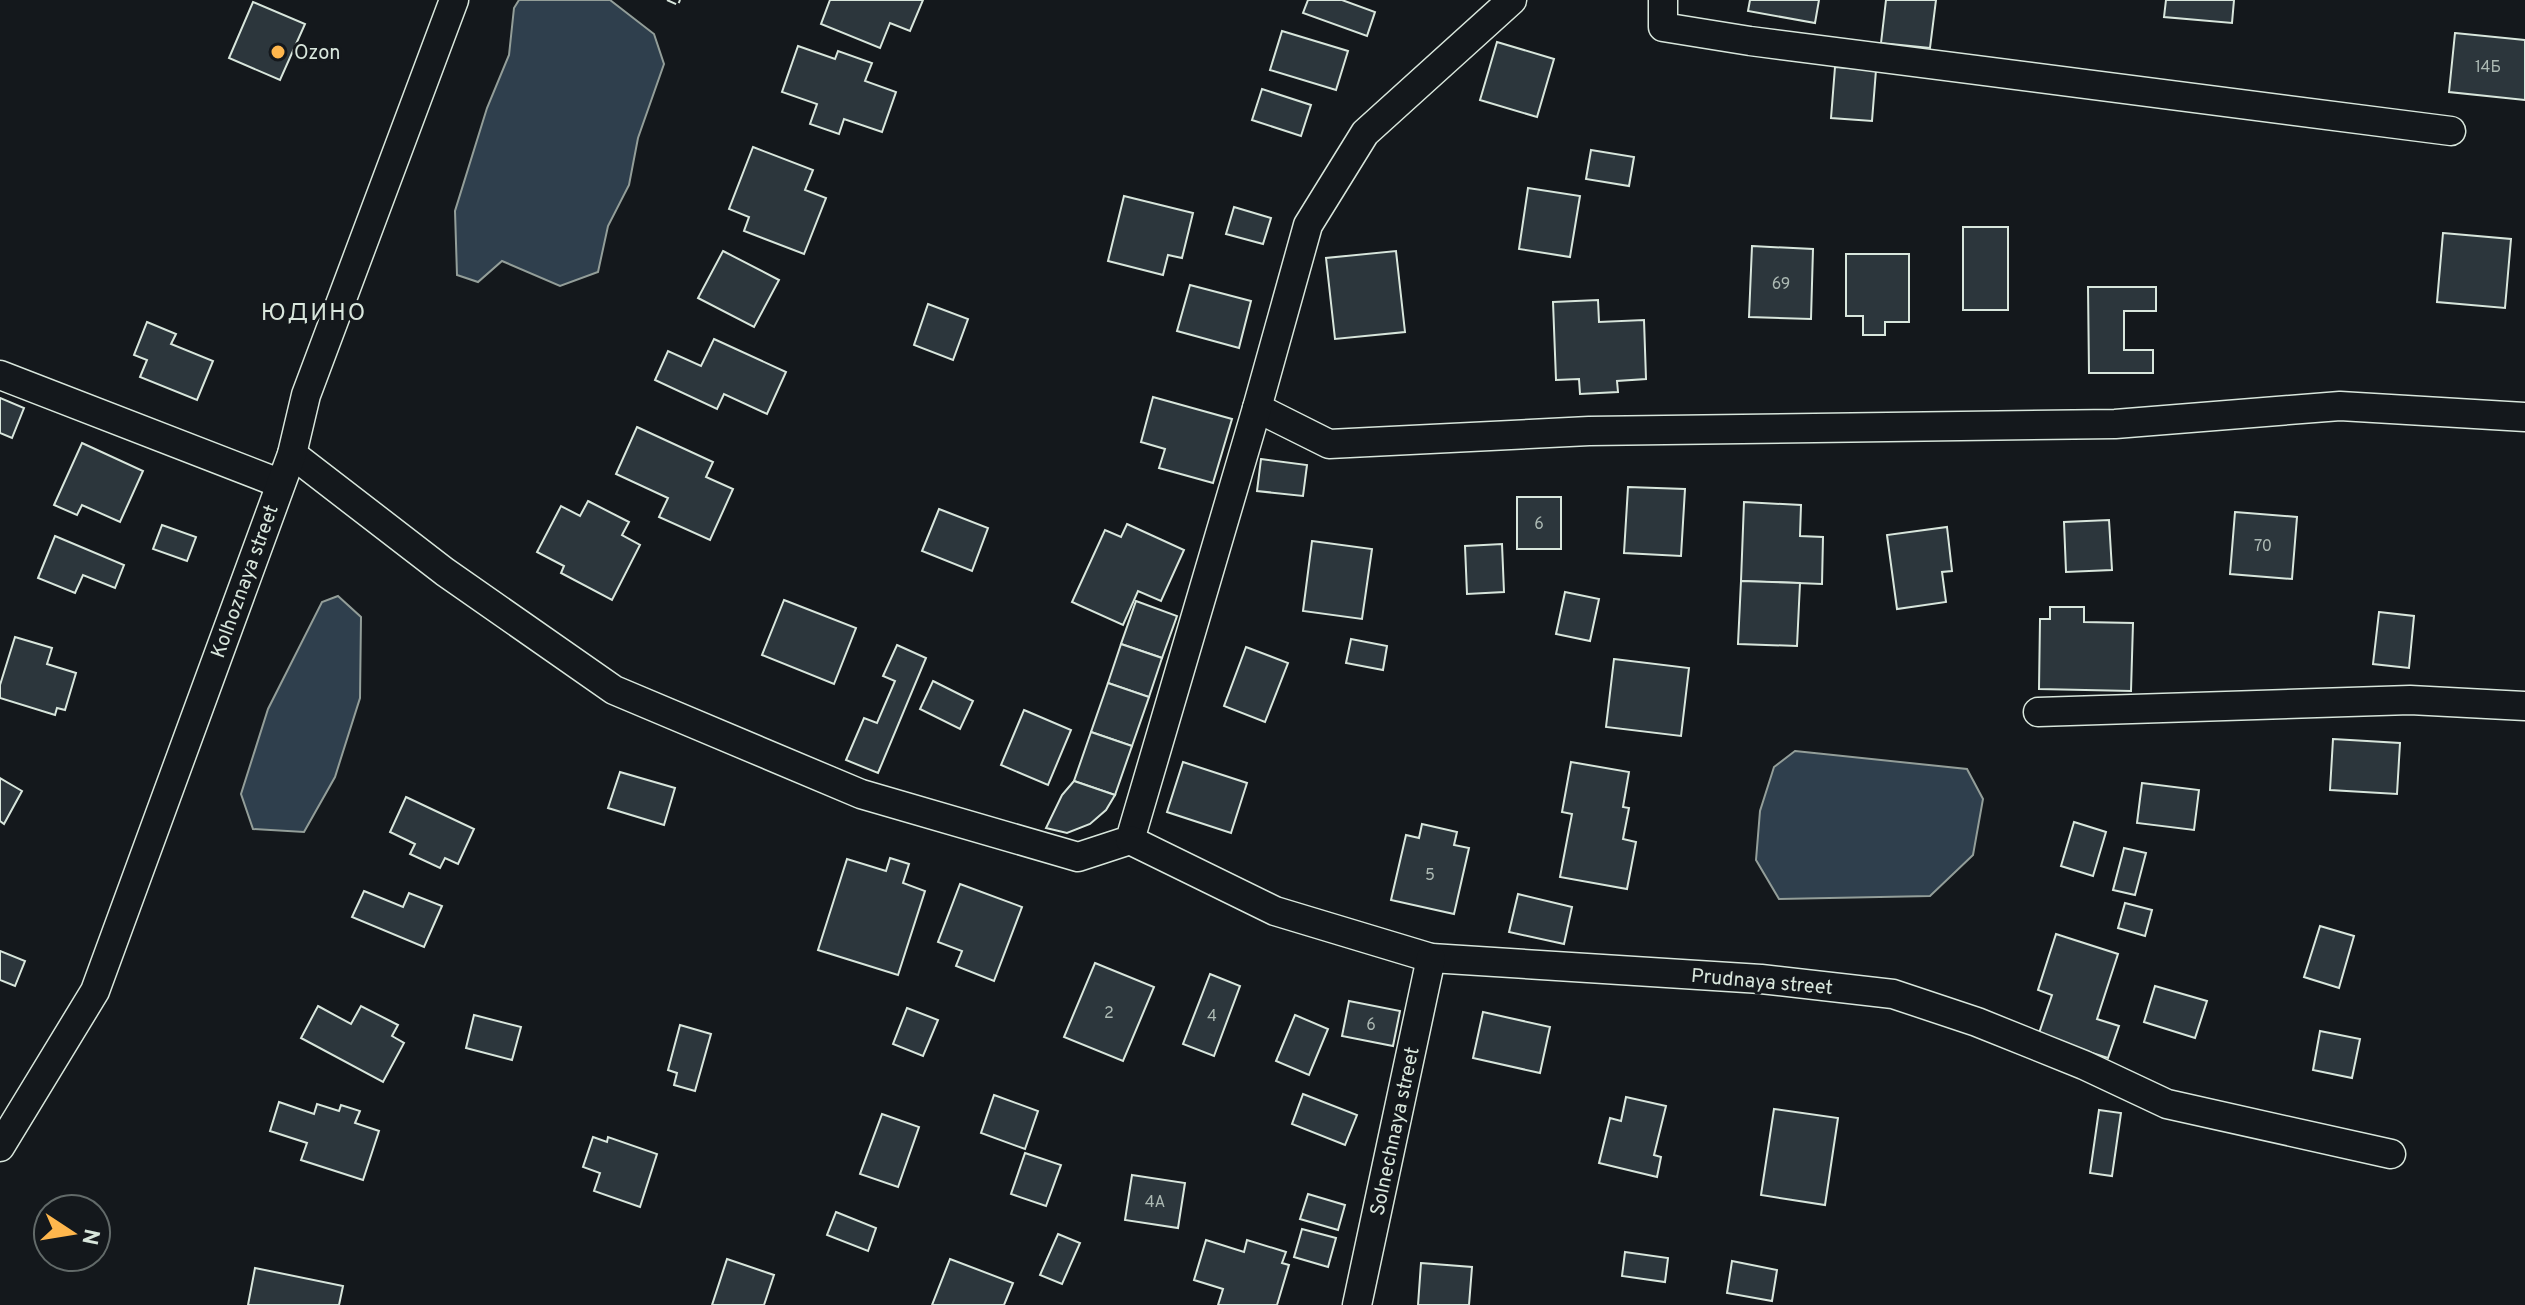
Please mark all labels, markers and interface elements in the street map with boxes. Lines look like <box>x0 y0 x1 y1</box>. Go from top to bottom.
place label: Ozon <box>294 41 340 67</box>
marker: Ozon <box>269 43 287 61</box>
house number: 14Б <box>2475 58 2501 78</box>
house number: 69 <box>1772 275 1790 295</box>
district label: ЮДИНО <box>261 299 367 329</box>
street label: Kolhoznaya street <box>206 501 286 662</box>
house number: 6 <box>1534 515 1544 535</box>
house number: 70 <box>2254 537 2272 557</box>
house number: 5 <box>1425 866 1435 886</box>
street label: Prudnaya street <box>1690 964 1834 1002</box>
house number: 2 <box>1104 1004 1114 1024</box>
house number: 4 <box>1207 1007 1217 1027</box>
house number: 6 <box>1366 1016 1376 1036</box>
street label: Solnechnaya street <box>1365 1045 1427 1218</box>
north arrow <box>32 1193 112 1273</box>
house number: 4А <box>1145 1193 1165 1213</box>
text: N <box>74 1226 104 1247</box>

